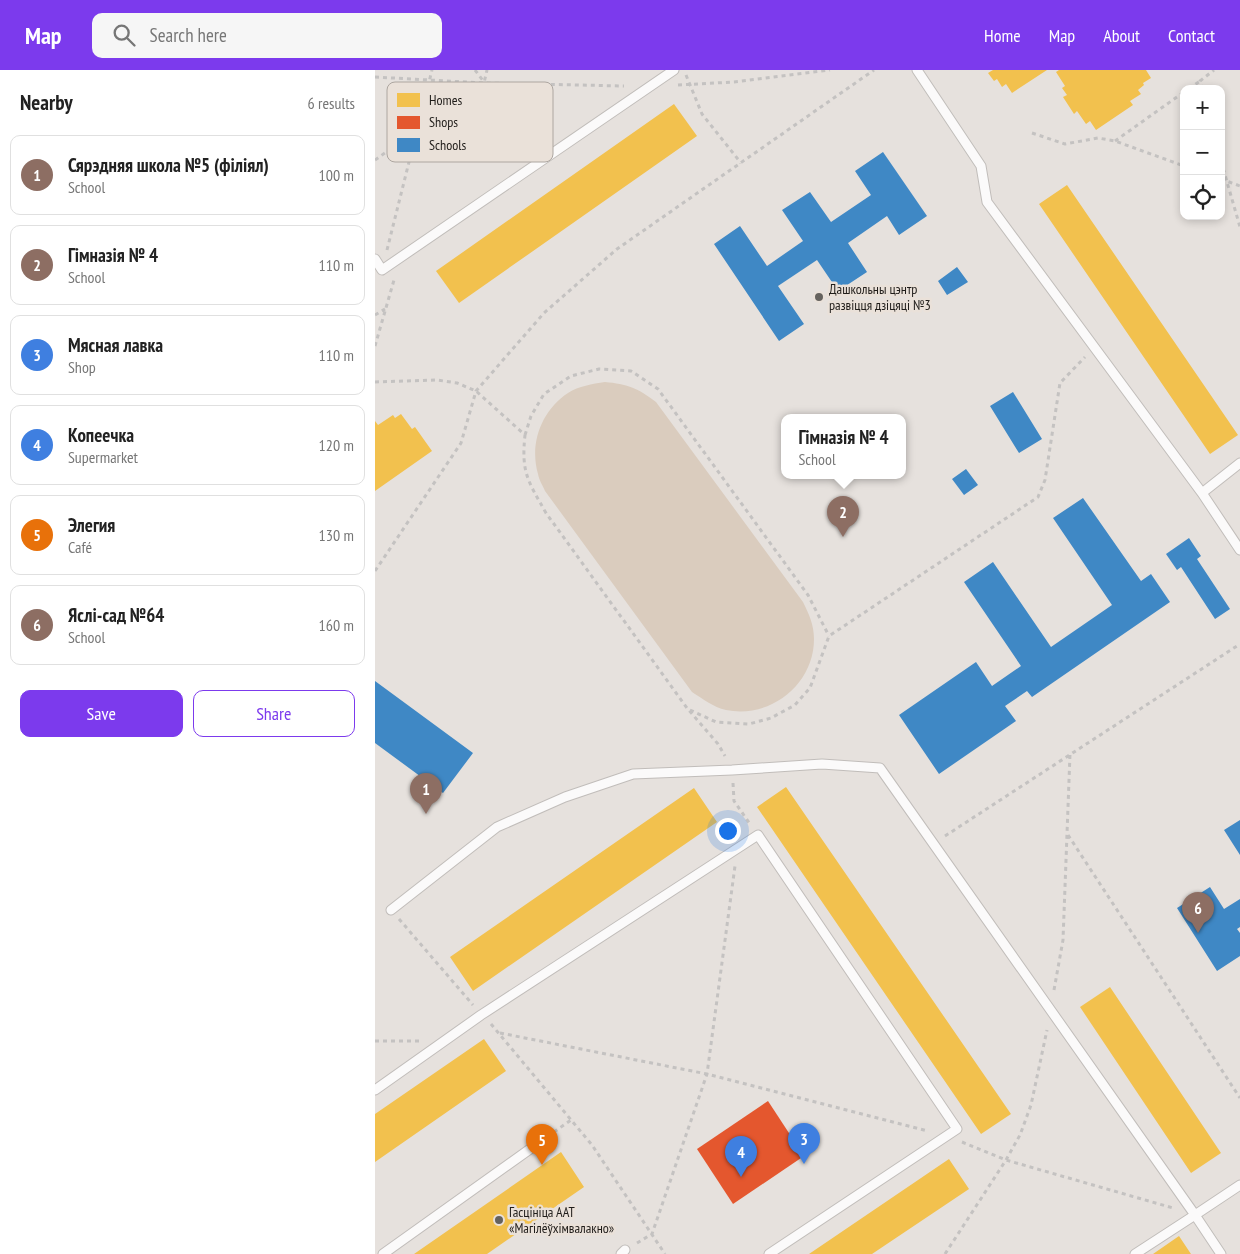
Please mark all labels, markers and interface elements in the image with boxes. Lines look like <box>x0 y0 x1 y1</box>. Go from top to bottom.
search box <box>92 13 442 58</box>
text: Map <box>25 20 62 51</box>
icon: search <box>110 21 138 49</box>
text: Search here <box>150 23 227 47</box>
text: Home <box>984 24 1021 47</box>
text: Map <box>1049 24 1075 47</box>
text: About <box>1103 24 1140 47</box>
text: Contact <box>1168 24 1215 47</box>
legend <box>387 82 553 162</box>
map controls <box>1180 85 1225 220</box>
button: + <box>1180 85 1225 130</box>
text: Nearby <box>20 89 73 116</box>
text: Homes <box>429 91 462 109</box>
text: 6 results <box>308 93 355 113</box>
text: Shops <box>429 113 458 131</box>
button: − <box>1180 130 1225 175</box>
text: Schools <box>429 136 466 154</box>
text: Сярэдняя школа №5 (філіял) <box>68 153 269 177</box>
text: 1 <box>33 165 41 185</box>
text: 100 m <box>319 165 354 185</box>
button: locate <box>1180 175 1225 220</box>
text: School <box>68 177 105 197</box>
text: Гімназія № 4 <box>68 243 158 267</box>
text: 2 <box>33 255 41 275</box>
text: 110 m <box>319 255 354 275</box>
text: School <box>68 267 105 287</box>
place label: Дашкольны цэнтр развіцця дзіцяці №3 <box>829 280 931 314</box>
marker: Дашкольны цэнтр развіцця дзіцяці №3 <box>813 291 825 303</box>
text: Мясная лавка <box>68 333 163 357</box>
text: 3 <box>33 345 41 365</box>
text: 110 m <box>319 345 354 365</box>
text: Shop <box>68 357 96 377</box>
popup <box>781 414 906 479</box>
text: Копеечка <box>68 423 134 447</box>
text: Гімназія № 4 <box>798 425 889 449</box>
text: 4 <box>33 435 41 455</box>
text: 120 m <box>319 435 354 455</box>
text: Supermarket <box>68 447 138 467</box>
text: School <box>798 449 836 469</box>
pin: 2 <box>827 496 859 537</box>
text: Элегия <box>68 513 115 537</box>
text: 5 <box>33 525 41 545</box>
text: 130 m <box>319 525 354 545</box>
text: Café <box>68 537 92 557</box>
text: Яслі-сад №64 <box>68 603 164 627</box>
text: 6 <box>33 615 41 635</box>
text: 160 m <box>319 615 354 635</box>
text: School <box>68 627 105 647</box>
button: Save <box>20 690 183 737</box>
button: Share <box>193 690 355 737</box>
pin: 1 <box>410 773 442 814</box>
your location <box>715 818 741 844</box>
pin: 6 <box>1182 892 1214 933</box>
pin: 3 <box>788 1123 820 1164</box>
pin: 5 <box>526 1124 558 1165</box>
pin: 4 <box>725 1136 757 1177</box>
place label: Гасцініца ААТ «Магілёўхімвалакно» <box>509 1203 614 1237</box>
marker: Гасцініца ААТ «Магілёўхімвалакно» <box>493 1214 505 1226</box>

